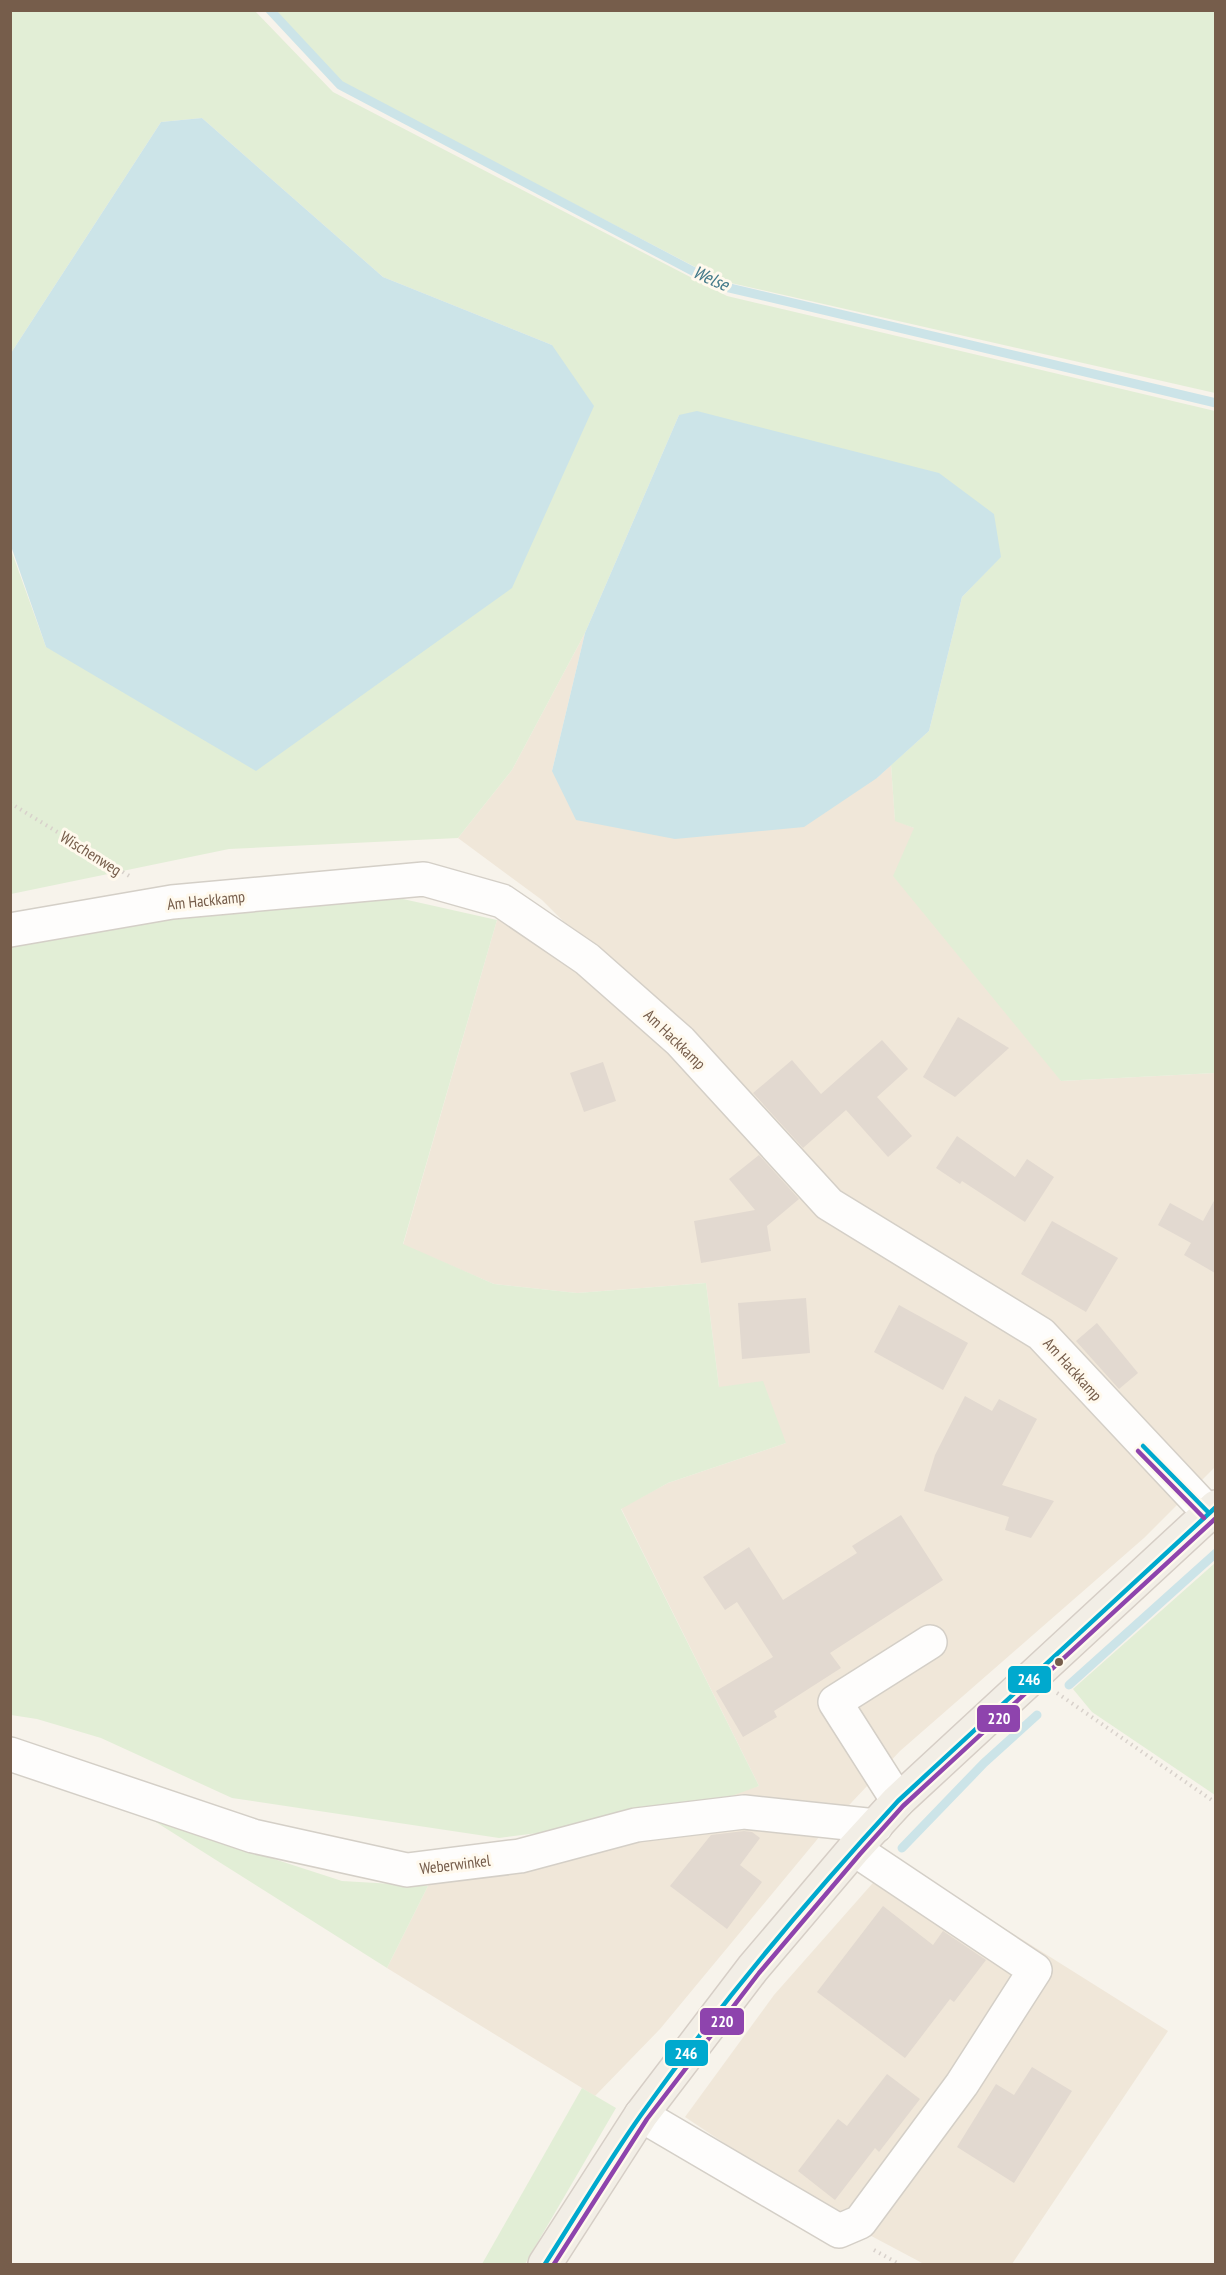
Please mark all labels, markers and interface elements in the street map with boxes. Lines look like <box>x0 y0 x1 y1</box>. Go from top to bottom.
water label: Welse <box>690 260 734 297</box>
street label: Wischenweg <box>57 826 125 880</box>
street label: Am Hackkamp <box>166 886 246 914</box>
street label: Am Hackkamp <box>640 1005 710 1073</box>
street label: Am Hackkamp <box>1039 1333 1107 1405</box>
unlabelled marker <box>1053 1656 1065 1668</box>
line badge: 246 <box>1007 1665 1052 1694</box>
text: 246 <box>1018 1669 1041 1689</box>
line badge: 220 <box>976 1704 1021 1733</box>
text: 220 <box>988 1708 1011 1728</box>
street label: Weberwinkel <box>419 1850 492 1878</box>
line badge: 220 <box>699 2007 745 2036</box>
text: 220 <box>711 2011 734 2031</box>
line badge: 246 <box>664 2039 709 2067</box>
text: 246 <box>675 2043 698 2063</box>

